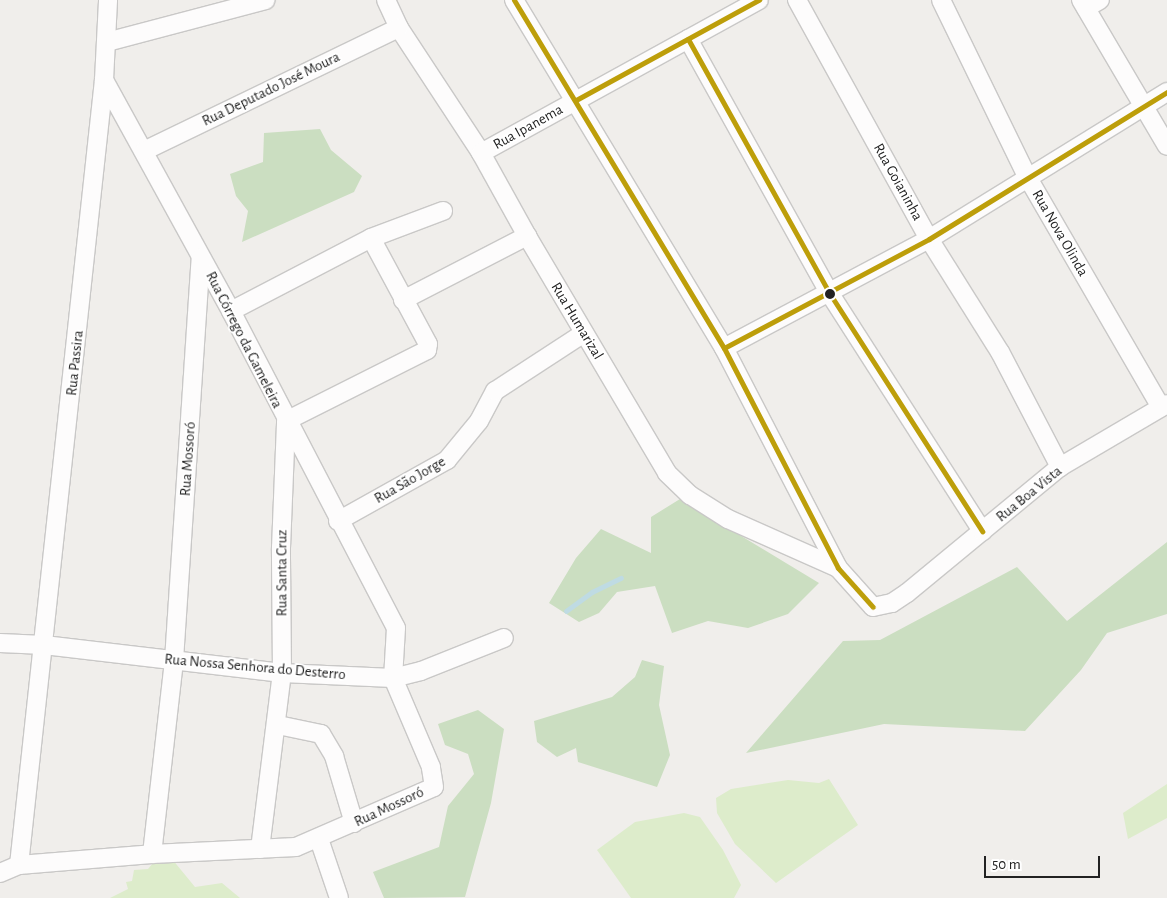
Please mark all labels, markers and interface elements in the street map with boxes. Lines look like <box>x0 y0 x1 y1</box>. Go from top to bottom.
street label: Rua Deputado José Moura <box>199 48 343 130</box>
street label: Rua Ipanema <box>490 100 566 154</box>
street label: Rua Goianinha <box>869 140 927 224</box>
street label: Rua Nova Olinda <box>1028 187 1092 279</box>
street label: Rua Córrego da Gameleira <box>202 269 286 411</box>
street label: Rua Humarizal <box>547 279 607 363</box>
unlabelled marker <box>825 289 835 299</box>
street label: Rua Passira <box>63 329 87 397</box>
street label: Rua Mossoró <box>176 421 200 497</box>
street label: Rua São Jorge <box>371 452 449 508</box>
street label: Rua Boa Vista <box>993 462 1065 526</box>
street label: Rua Santa Cruz <box>273 530 291 616</box>
street label: Rua Nossa Senhora do Desterro <box>164 650 346 684</box>
street label: Rua Mossoró <box>351 783 427 831</box>
scale bar <box>987 846 1103 878</box>
text: 50 m <box>992 857 1021 872</box>

